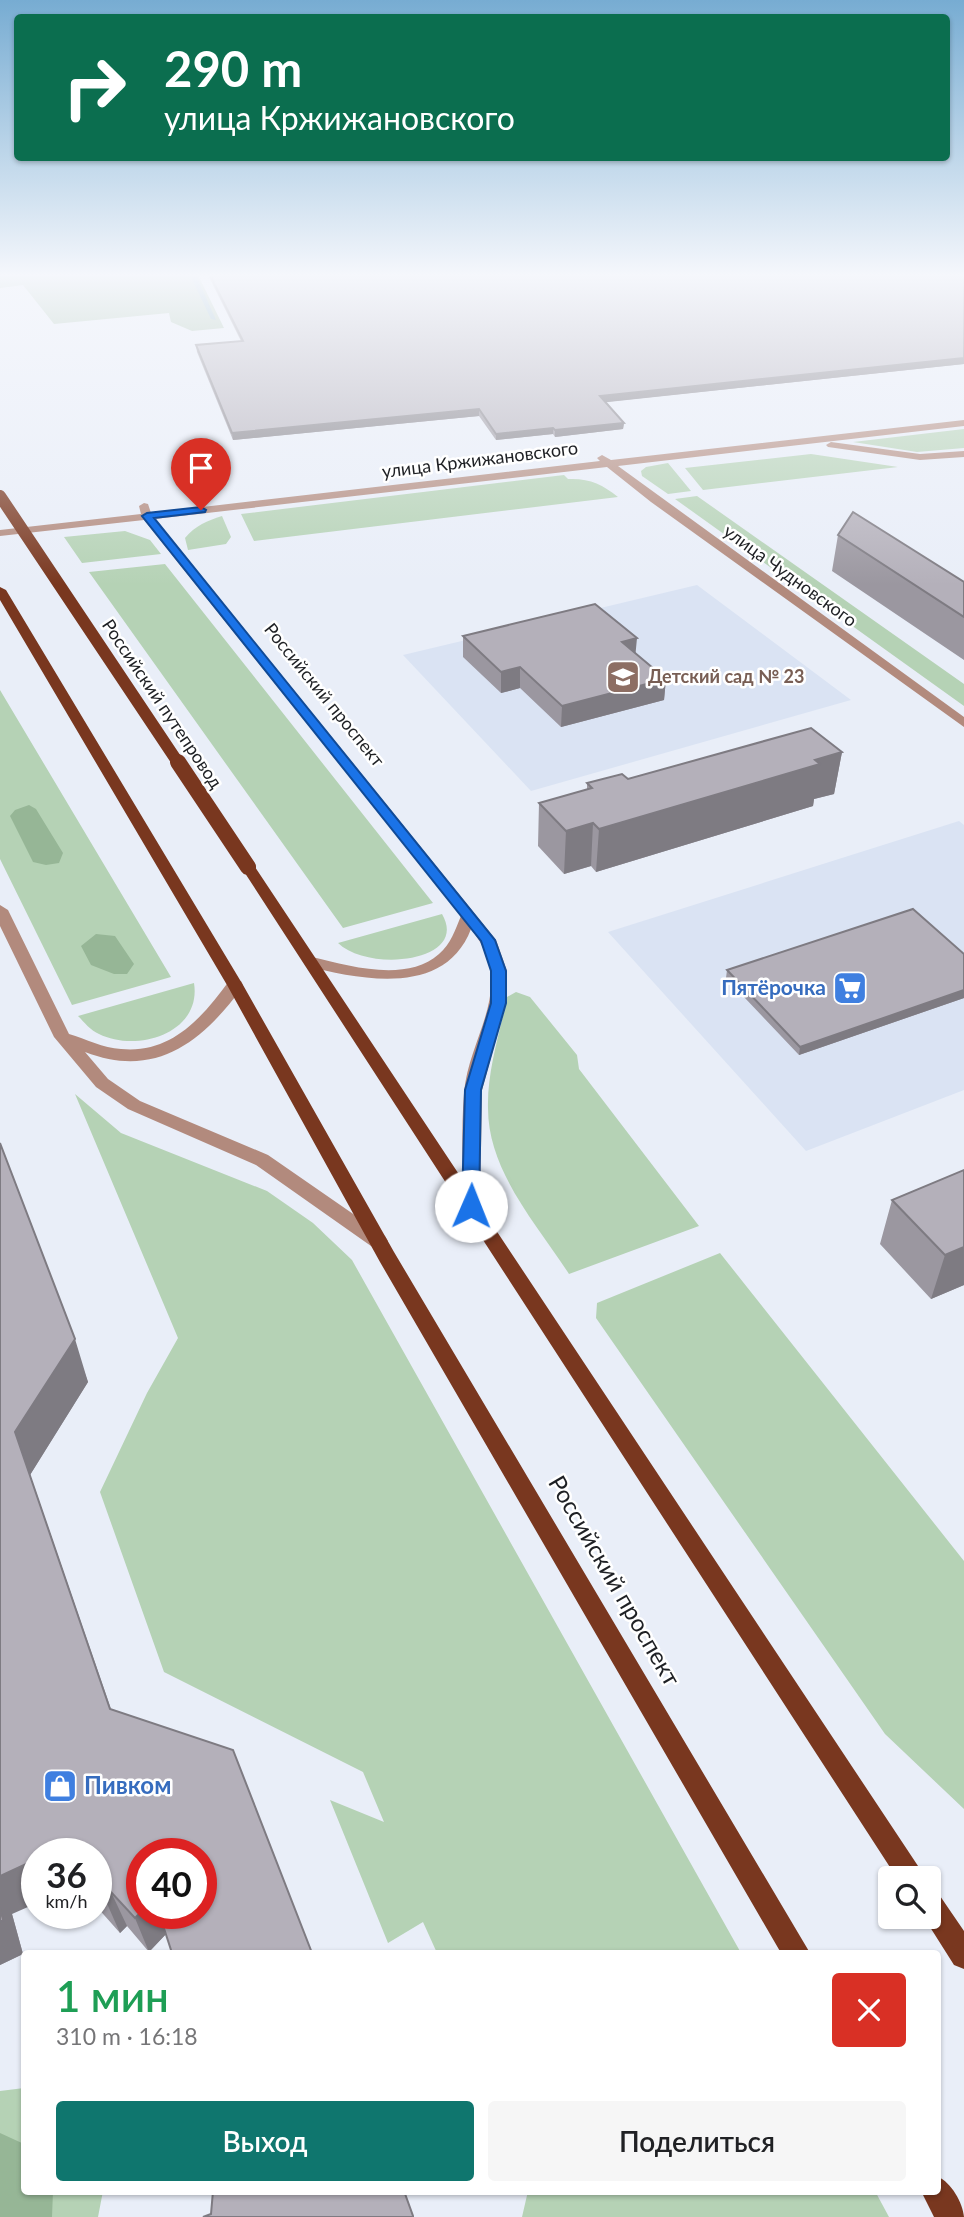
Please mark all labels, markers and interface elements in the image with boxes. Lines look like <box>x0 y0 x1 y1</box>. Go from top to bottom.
text: 290 m <box>164 39 302 97</box>
icon: right <box>49 42 140 133</box>
text: улица Кржижановского <box>164 98 515 137</box>
street label: улица Кржижановского <box>381 436 579 482</box>
pin <box>171 438 231 510</box>
icon: arrive <box>182 449 220 487</box>
street label: улица Чудновского <box>720 519 861 631</box>
street label: Российский путепровод <box>98 615 228 792</box>
street label: Российский проспект <box>260 618 390 771</box>
school or university icon: Детский сад № 23 <box>604 658 642 696</box>
place label: Детский сад № 23 <box>648 665 804 687</box>
supermarket icon: Пятёрочка <box>831 969 869 1007</box>
place label: Пятёрочка <box>721 974 826 999</box>
position arrow <box>434 1169 508 1243</box>
street label: Российский проспект <box>543 1470 687 1691</box>
shop icon: Пивком <box>41 1767 79 1805</box>
place label: Пивком <box>84 1770 171 1799</box>
speed limit sign: 40 <box>126 1838 217 1929</box>
text: 36 <box>46 1853 87 1895</box>
map controls <box>878 1866 941 1929</box>
button: search <box>878 1866 941 1929</box>
text: km/h <box>45 1890 88 1912</box>
text: 1 мин <box>56 1971 169 2021</box>
button: close <box>832 1973 906 2047</box>
text: 310 m · 16:18 <box>56 2022 198 2050</box>
button: Выход <box>56 2101 474 2181</box>
button: Поделиться <box>488 2101 906 2181</box>

